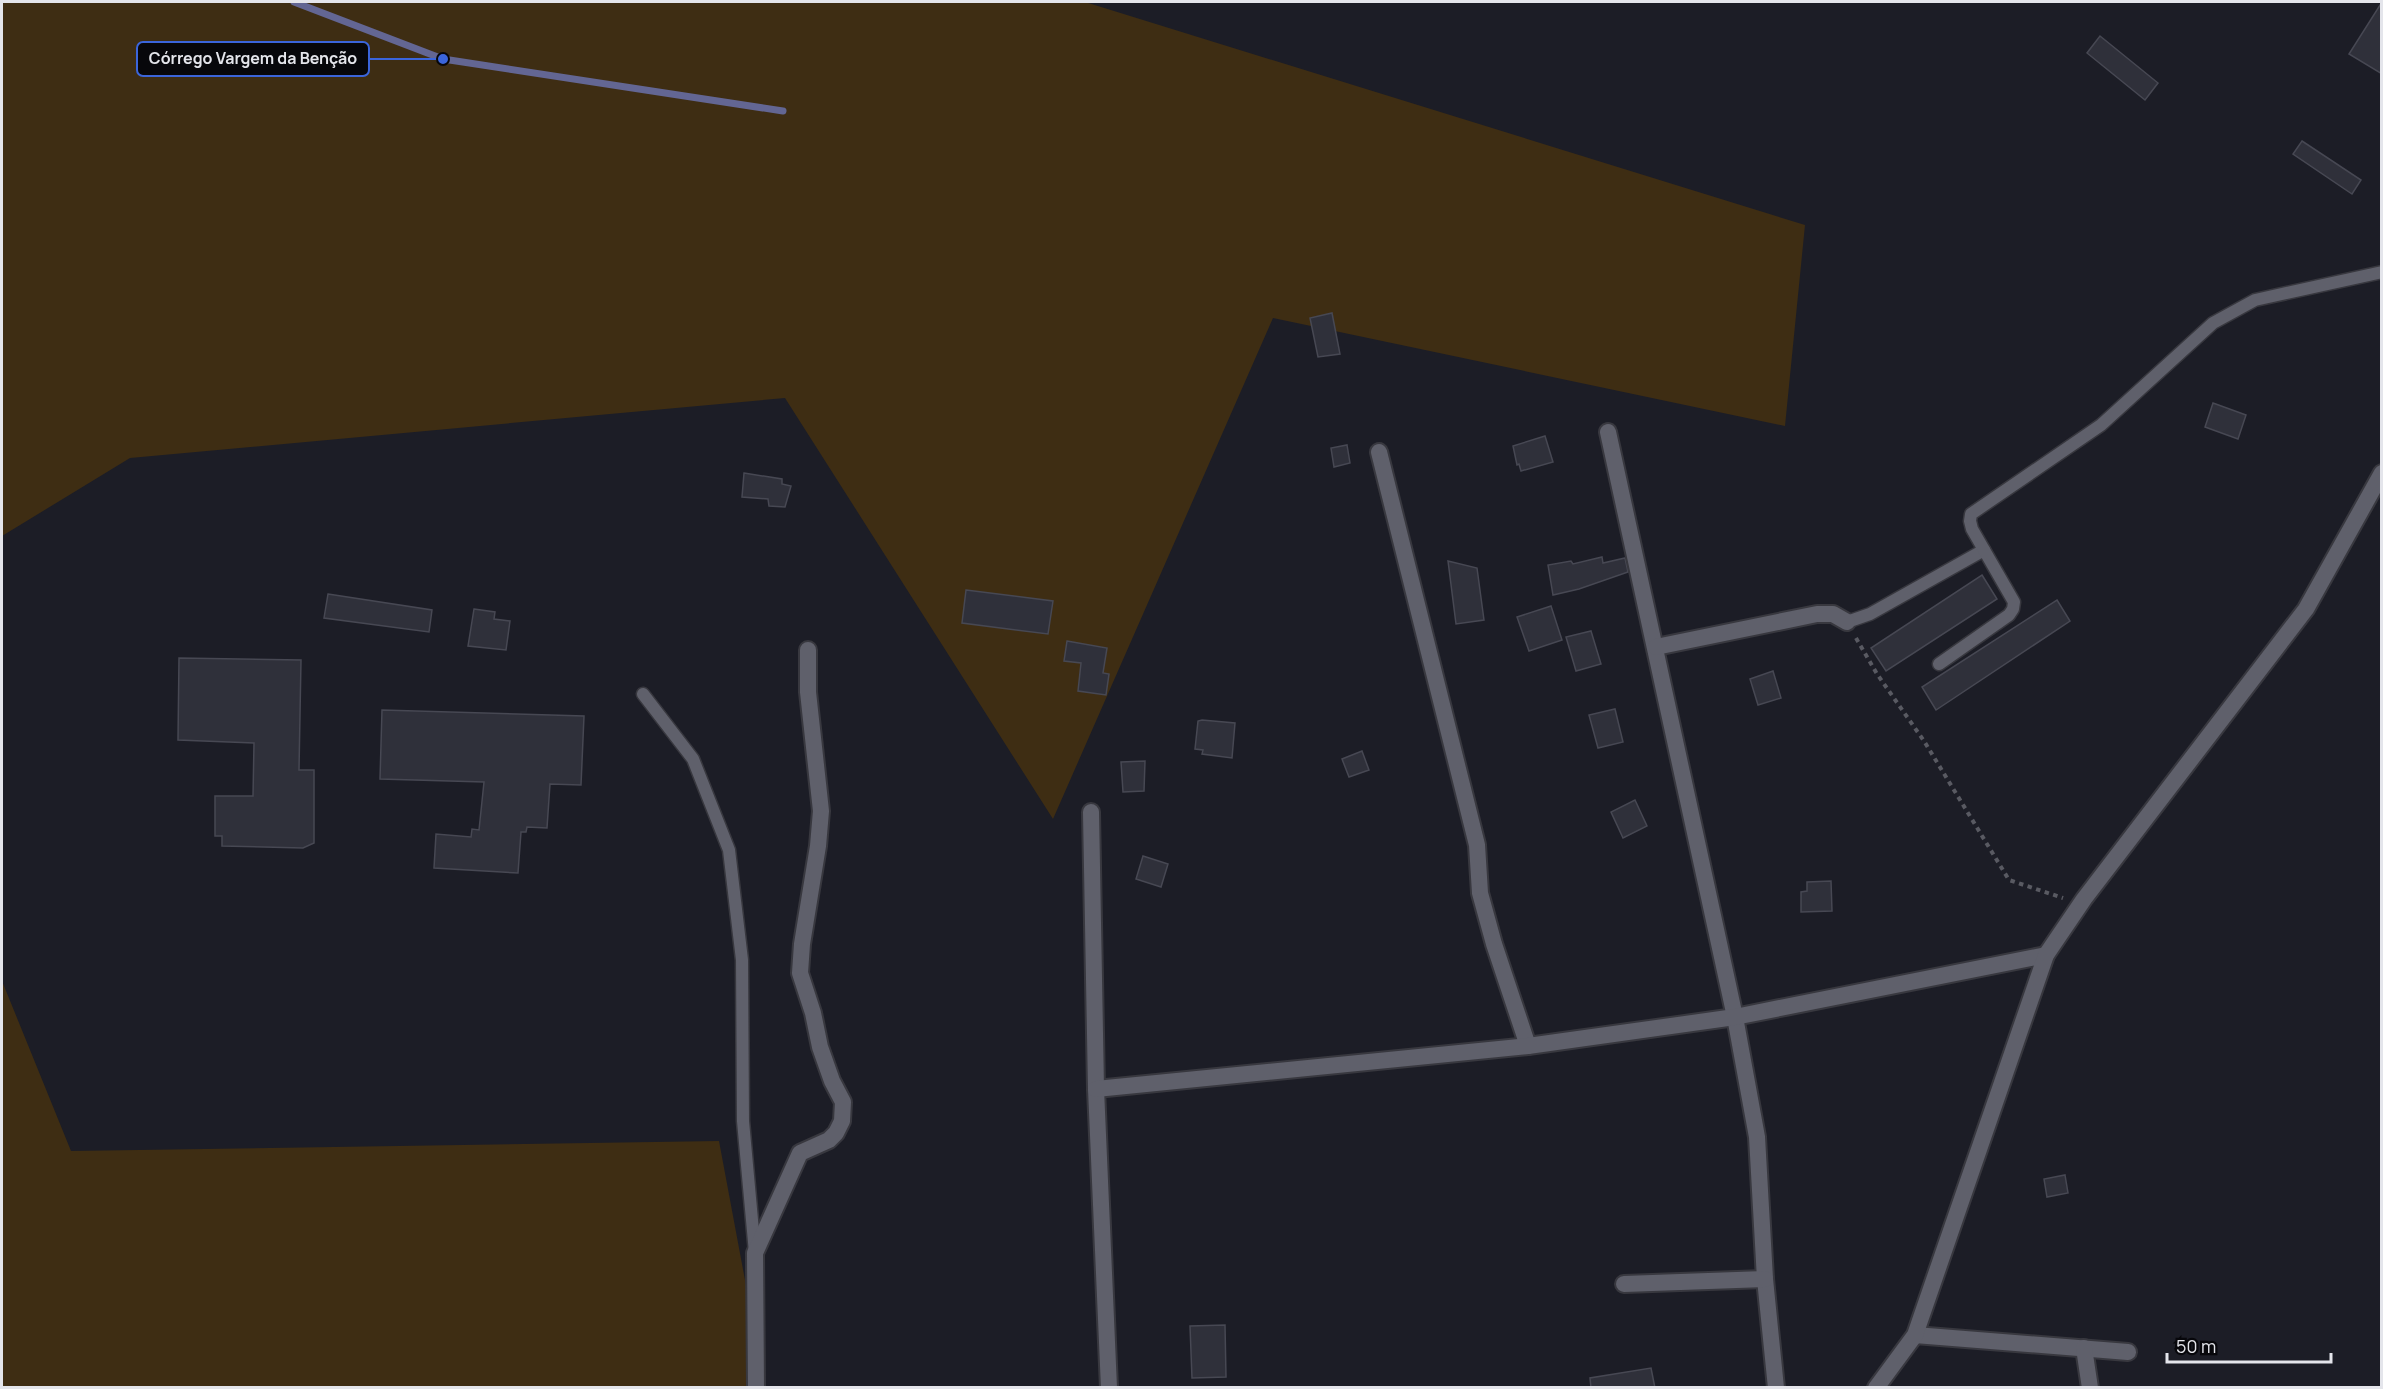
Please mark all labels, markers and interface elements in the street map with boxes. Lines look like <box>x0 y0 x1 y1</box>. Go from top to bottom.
callout: Córrego Vargem da Benção <box>137 42 369 76</box>
text: Córrego Vargem da Benção <box>149 47 357 69</box>
scale bar <box>2167 1326 2330 1364</box>
text: 50 m <box>2176 1334 2216 1358</box>

